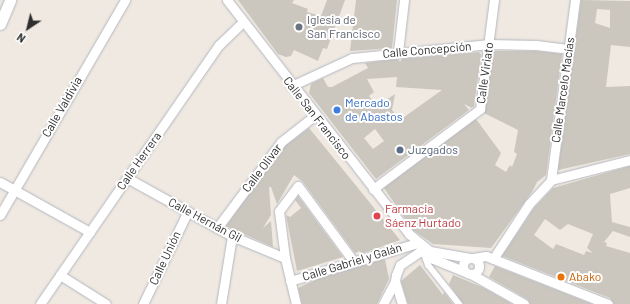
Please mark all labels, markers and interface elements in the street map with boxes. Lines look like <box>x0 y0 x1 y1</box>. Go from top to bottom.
north arrow <box>8 8 48 48</box>
place label: Iglesia de San Francisco <box>307 13 380 41</box>
marker: Iglesia de San Francisco <box>294 22 304 32</box>
text: N <box>14 31 28 46</box>
street label: Calle Marcelo Macías <box>548 36 578 144</box>
street label: Calle Concepción <box>382 39 472 61</box>
street label: Calle Viriato <box>474 41 496 105</box>
street label: Calle Valdivia <box>39 74 85 140</box>
street label: Calle San Francisco <box>280 74 354 162</box>
place label: Mercado de Abastos <box>345 96 403 124</box>
marker: Mercado de Abastos <box>332 105 342 115</box>
street label: Calle Herrera <box>114 129 164 193</box>
street label: Calle Olivar <box>239 141 285 195</box>
place label: Juzgados <box>408 143 458 157</box>
marker: Juzgados <box>395 145 405 155</box>
street label: Calle Hernán Gil <box>166 195 244 245</box>
place label: Farmacia Sáenz Hurtado <box>385 202 461 230</box>
marker: Farmacia Sáenz Hurtado <box>372 211 382 221</box>
street label: Calle Unión <box>146 229 184 287</box>
street label: Calle Gabriel y Galán <box>301 240 403 284</box>
place label: Abako <box>569 270 601 284</box>
marker: Abako <box>556 272 566 282</box>

